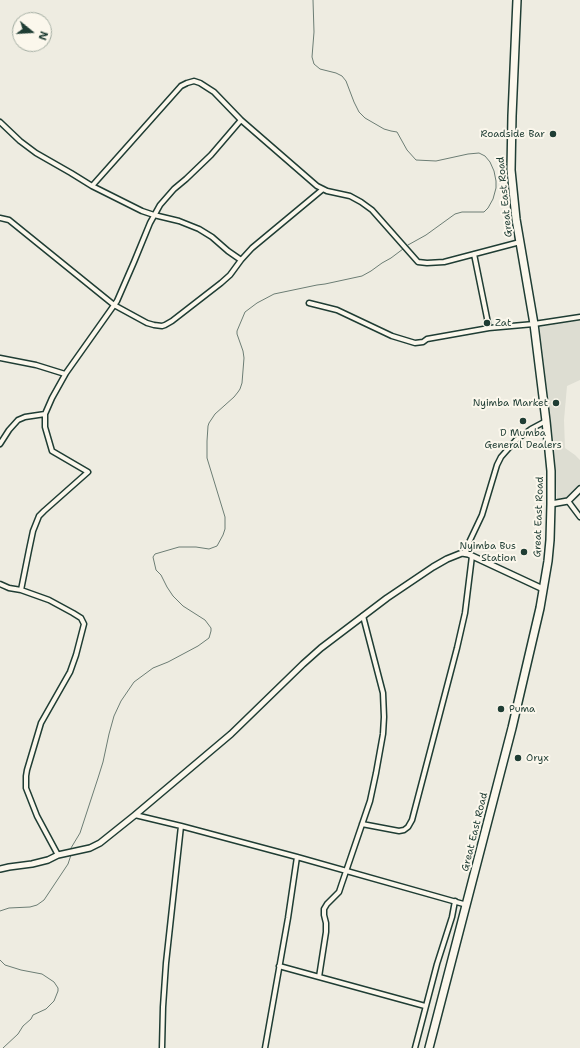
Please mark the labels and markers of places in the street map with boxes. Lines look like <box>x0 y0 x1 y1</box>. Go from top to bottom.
place label: Roadside Bar <box>481 128 545 140</box>
marker: Roadside Bar <box>548 129 558 139</box>
place label: Zat <box>495 317 511 329</box>
marker: Zat <box>482 318 492 328</box>
place label: Nyimba Market <box>473 397 548 409</box>
marker: Nyimba Market <box>551 398 561 408</box>
marker: D Mumba General Dealers <box>518 416 528 426</box>
place label: D Mumba General Dealers <box>484 427 562 450</box>
place label: Nyimba Bus Station <box>460 540 516 564</box>
marker: Nyimba Bus Station <box>519 547 529 557</box>
place label: Puma <box>509 703 535 715</box>
marker: Puma <box>496 704 506 714</box>
place label: Oryx <box>526 752 549 764</box>
marker: Oryx <box>513 753 523 763</box>

